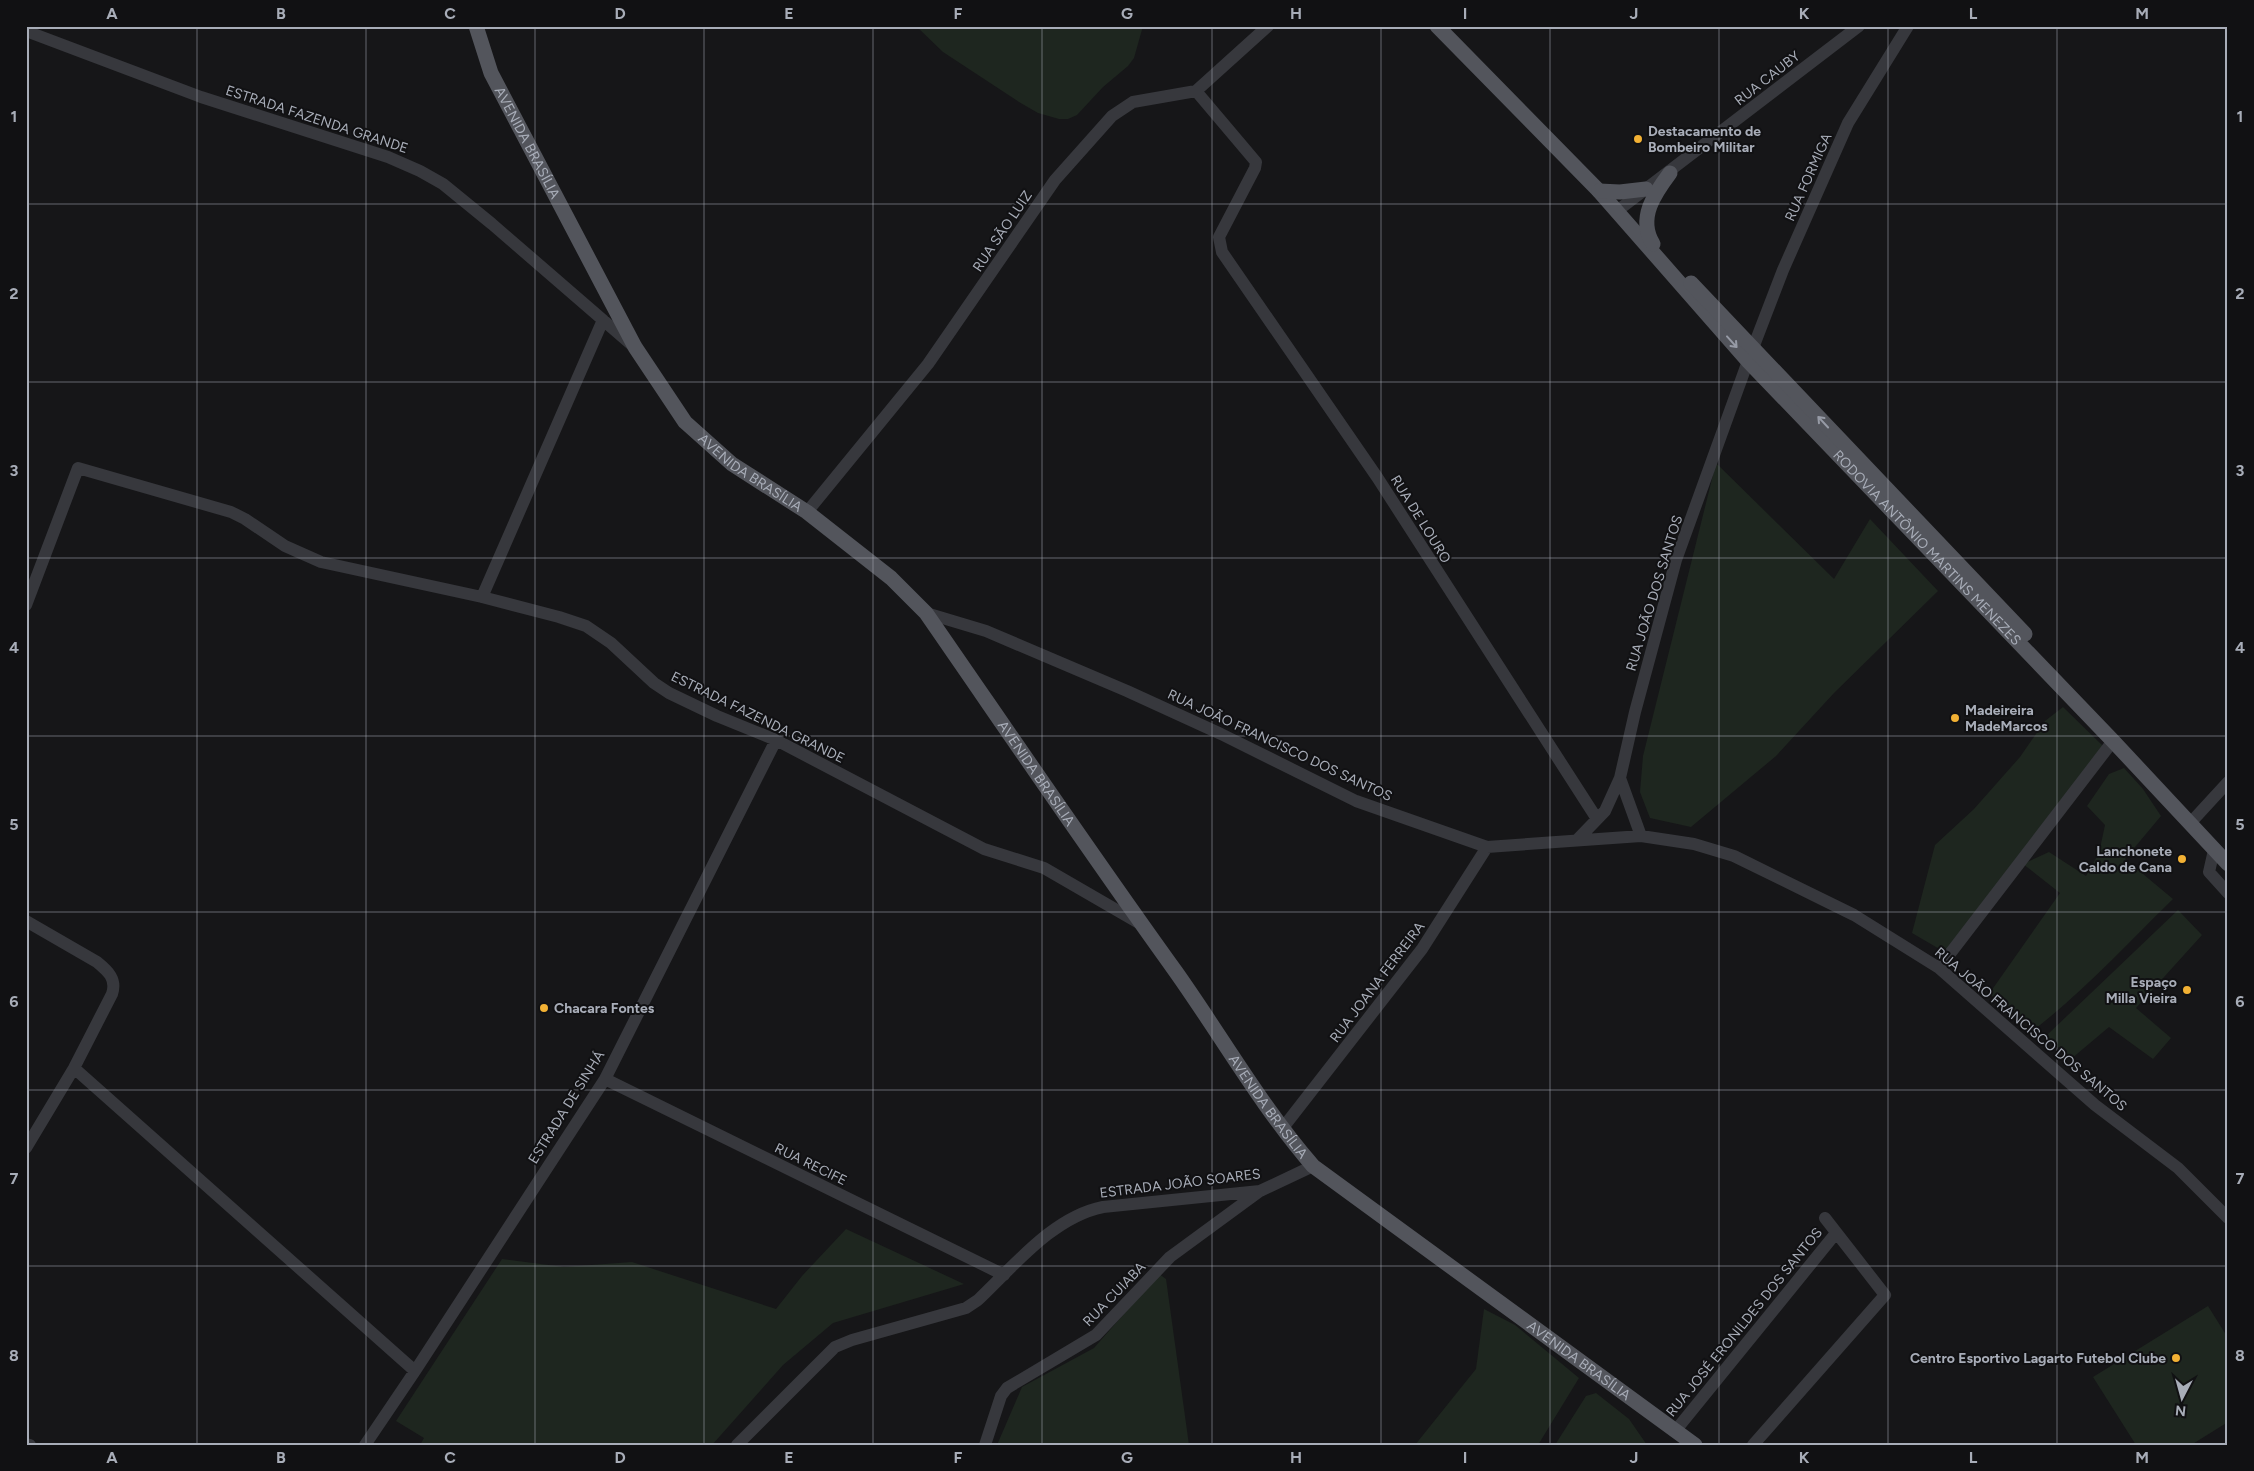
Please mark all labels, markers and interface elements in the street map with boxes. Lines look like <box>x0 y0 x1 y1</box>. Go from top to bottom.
text: A <box>106 4 118 23</box>
text: B <box>276 4 286 23</box>
text: C <box>444 4 456 23</box>
text: D <box>614 4 626 23</box>
text: E <box>784 4 794 23</box>
text: F <box>954 4 963 23</box>
text: G <box>1121 4 1133 23</box>
text: H <box>1290 4 1302 23</box>
text: I <box>1463 4 1467 23</box>
text: J <box>1630 4 1638 23</box>
text: K <box>1799 4 1810 23</box>
text: L <box>1969 4 1978 23</box>
text: M <box>2135 4 2149 23</box>
street label: RUA CAUBY <box>1731 47 1804 109</box>
street label: ESTRADA FAZENDA GRANDE <box>223 82 410 157</box>
street label: AVENIDA BRASÍLIA <box>491 84 564 202</box>
text: 1 <box>11 107 17 126</box>
text: 1 <box>2237 107 2243 126</box>
place label: Destacamento de Bombeiro Militar <box>1648 123 1761 156</box>
street label: RUA FORMIGA <box>1781 130 1836 224</box>
marker: Destacamento de Bombeiro Militar <box>1632 133 1644 145</box>
street label: RUA SÃO LUIZ <box>969 188 1036 275</box>
text: 2 <box>9 284 19 303</box>
text: 2 <box>2235 284 2245 303</box>
one-way arrow <box>1726 336 1737 349</box>
one-way arrow <box>1817 416 1829 429</box>
street label: AVENIDA BRASÍLIA <box>695 430 806 516</box>
street label: RODOVIA ANTÔNIO MARTINS MENEZES <box>1829 447 2024 649</box>
text: 3 <box>10 461 19 480</box>
text: 3 <box>2236 461 2245 480</box>
street label: RUA DE LOURO <box>1387 472 1454 566</box>
street label: RUA JOÃO DOS SANTOS <box>1623 513 1686 673</box>
text: 4 <box>9 638 19 657</box>
text: 4 <box>2235 638 2245 657</box>
street label: ESTRADA FAZENDA GRANDE <box>668 668 847 767</box>
street label: RUA JOÃO FRANCISCO DOS SANTOS <box>1165 686 1395 805</box>
place label: Madeireira MadeMarcos <box>1965 702 2048 735</box>
marker: Madeireira MadeMarcos <box>1949 712 1961 724</box>
street label: AVENIDA BRASÍLIA <box>994 718 1079 830</box>
text: 5 <box>9 815 19 834</box>
text: 5 <box>2235 815 2245 834</box>
place label: Lanchonete Caldo de Cana <box>2079 843 2172 876</box>
marker: Lanchonete Caldo de Cana <box>2176 853 2188 865</box>
street label: RUA JOANA FERREIRA <box>1326 918 1429 1046</box>
street label: RUA JOÃO FRANCISCO DOS SANTOS <box>1931 944 2130 1115</box>
place label: Espaço Milla Vieira <box>2106 974 2177 1007</box>
marker: Espaço Milla Vieira <box>2181 984 2193 996</box>
text: 6 <box>9 992 19 1011</box>
text: 6 <box>2235 992 2245 1011</box>
place label: Chacara Fontes <box>554 1000 655 1017</box>
marker: Chacara Fontes <box>538 1002 550 1014</box>
street label: ESTRADA DE SINHÁ <box>525 1047 608 1167</box>
street label: AVENIDA BRASÍLIA <box>1225 1052 1311 1163</box>
street label: RUA RECIFE <box>772 1140 850 1189</box>
street label: ESTRADA JOÃO SOARES <box>1099 1165 1261 1202</box>
text: 7 <box>10 1169 19 1188</box>
text: 7 <box>2236 1169 2245 1188</box>
street label: RUA JOSÉ ERONILDES DOS SANTOS <box>1663 1224 1826 1420</box>
street label: RUA CUIABA <box>1079 1258 1150 1330</box>
street label: AVENIDA BRASÍLIA <box>1524 1317 1634 1404</box>
text: 8 <box>9 1346 19 1365</box>
text: 8 <box>2235 1346 2245 1365</box>
place label: Centro Esportivo Lagarto Futebol Clube <box>1910 1350 2166 1367</box>
marker: Centro Esportivo Lagarto Futebol Clube <box>2170 1352 2182 1364</box>
north arrow <box>2156 1374 2206 1424</box>
text: N <box>2174 1401 2187 1419</box>
text: A <box>106 1448 118 1467</box>
text: B <box>276 1448 286 1467</box>
text: C <box>444 1448 456 1467</box>
text: D <box>614 1448 626 1467</box>
text: E <box>784 1448 794 1467</box>
text: F <box>954 1448 963 1467</box>
text: G <box>1121 1448 1133 1467</box>
text: H <box>1290 1448 1302 1467</box>
text: I <box>1463 1448 1467 1467</box>
text: J <box>1630 1448 1638 1467</box>
text: K <box>1799 1448 1810 1467</box>
text: L <box>1969 1448 1978 1467</box>
text: M <box>2135 1448 2149 1467</box>

